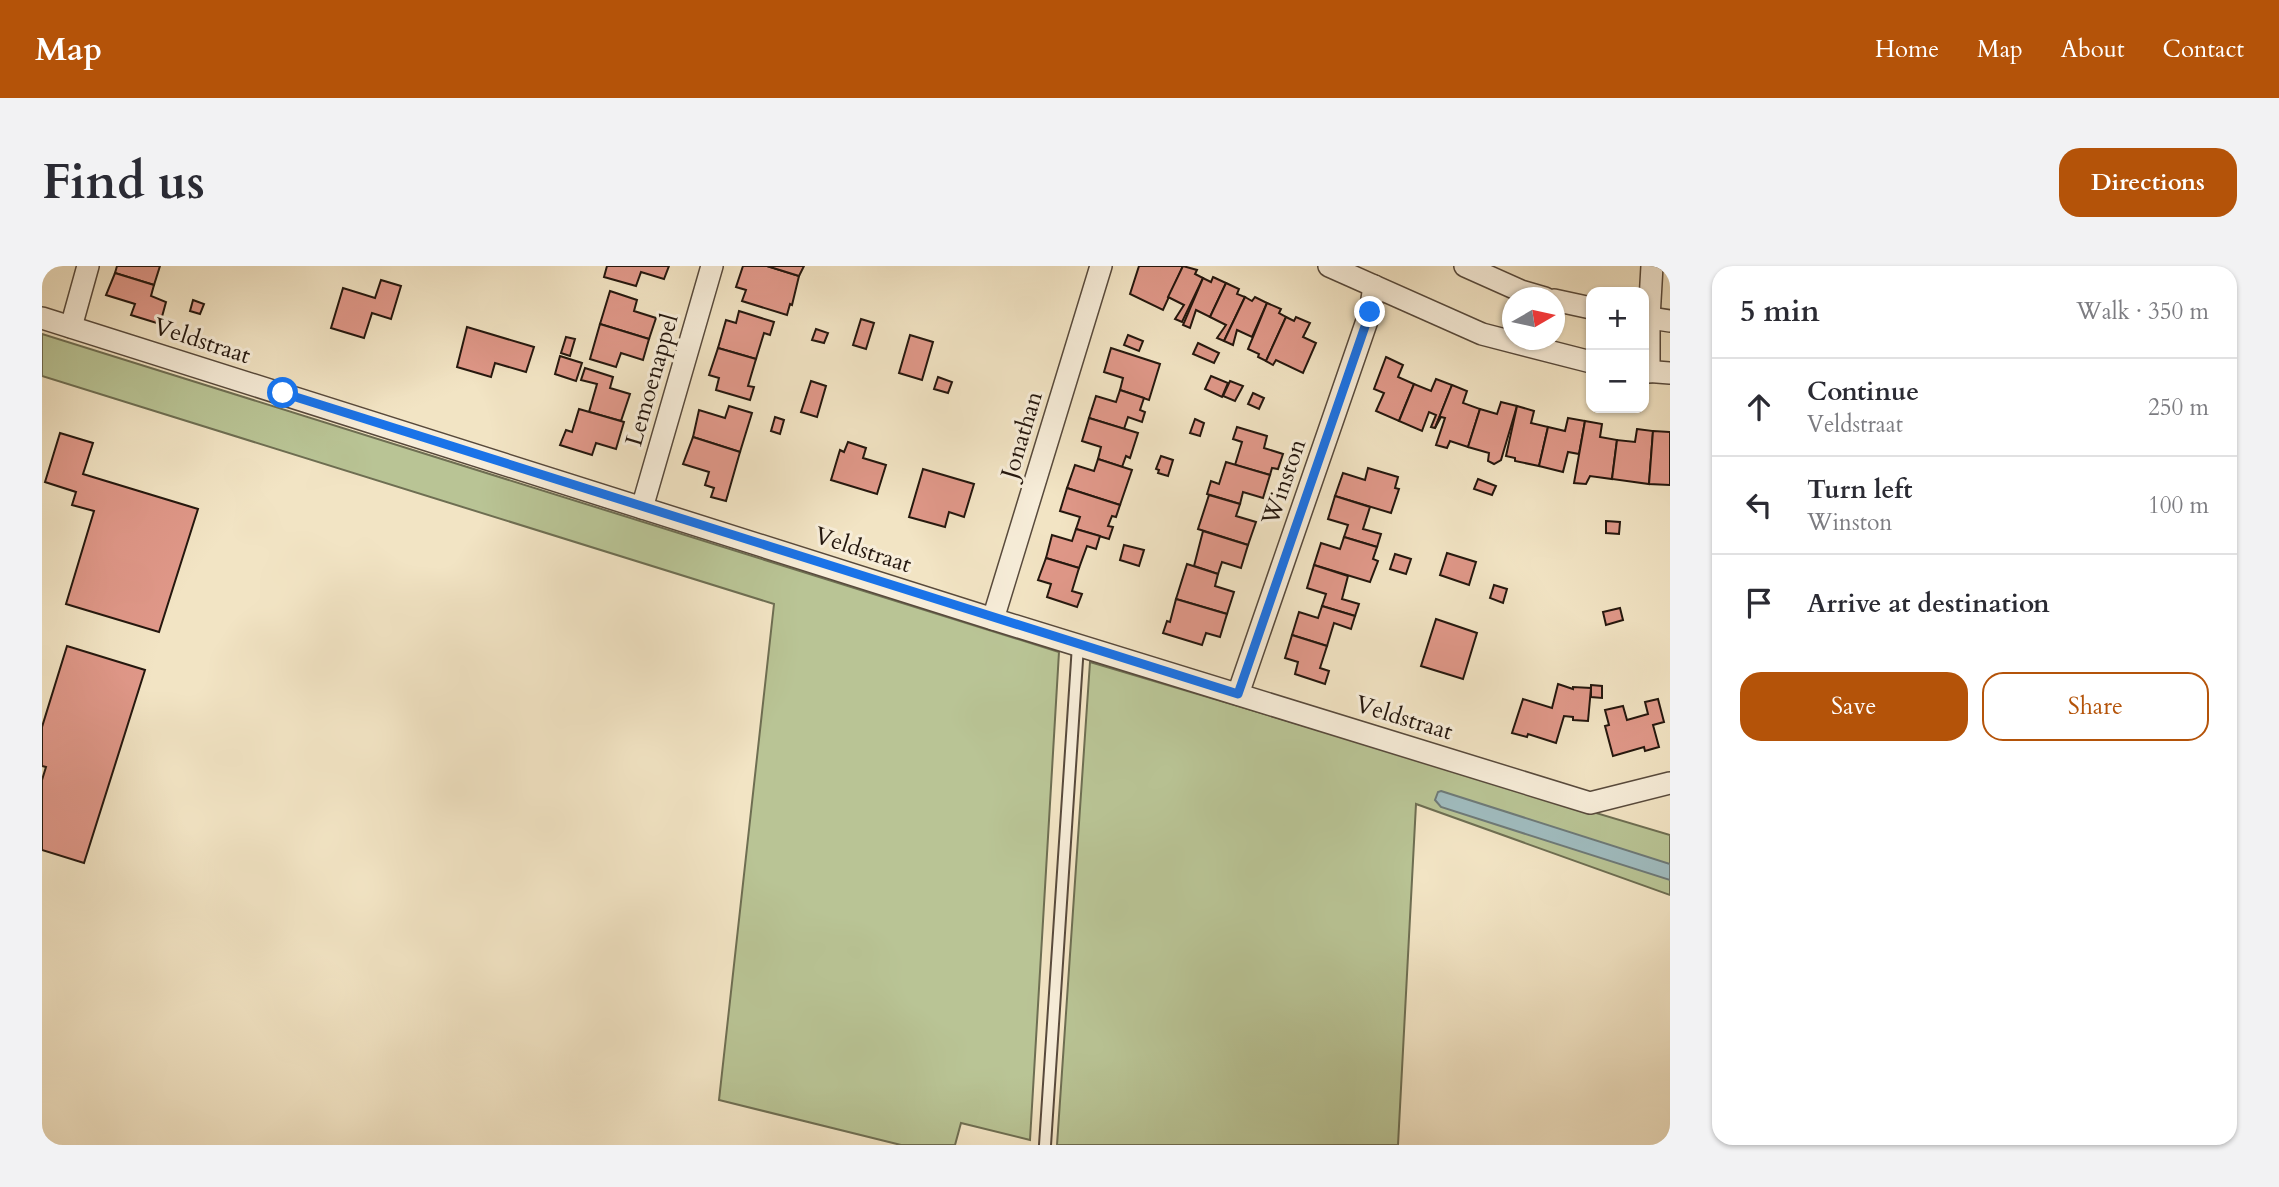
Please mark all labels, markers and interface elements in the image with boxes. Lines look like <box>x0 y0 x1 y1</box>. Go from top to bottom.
text: Map <box>35 27 102 72</box>
text: Home <box>1875 33 1939 66</box>
text: Map <box>1977 33 2023 66</box>
text: About <box>2061 33 2125 66</box>
text: Contact <box>2163 33 2244 66</box>
button: Directions <box>2059 148 2237 217</box>
text: Find us <box>42 149 205 216</box>
north arrow <box>1502 287 1565 350</box>
map controls <box>1586 287 1649 413</box>
button: + <box>1586 287 1649 350</box>
text: 5 min <box>1740 291 1820 332</box>
route end <box>1354 296 1385 327</box>
text: Walk · 350 m <box>2076 296 2209 327</box>
street label: Veldstraat <box>149 310 255 372</box>
street label: Lemoenappel <box>617 310 687 450</box>
button: − <box>1586 350 1649 413</box>
text: Continue <box>1807 374 1919 409</box>
route start <box>267 377 298 408</box>
street label: Jonathan <box>992 387 1051 486</box>
icon: ahead <box>1740 388 1778 426</box>
text: 250 m <box>2148 392 2209 423</box>
text: Veldstraat <box>1807 409 1903 440</box>
street label: Winston <box>1254 434 1314 530</box>
text: Turn left <box>1807 472 1912 507</box>
icon: left <box>1740 486 1778 524</box>
text: 100 m <box>2148 490 2209 521</box>
text: Winston <box>1807 507 1892 538</box>
street label: Veldstraat <box>810 519 916 581</box>
icon: arrive <box>1740 584 1778 622</box>
text: Arrive at destination <box>1807 586 2050 621</box>
button: Save <box>1740 672 1968 741</box>
button: Share <box>1982 672 2209 741</box>
street label: Veldstraat <box>1351 688 1457 749</box>

